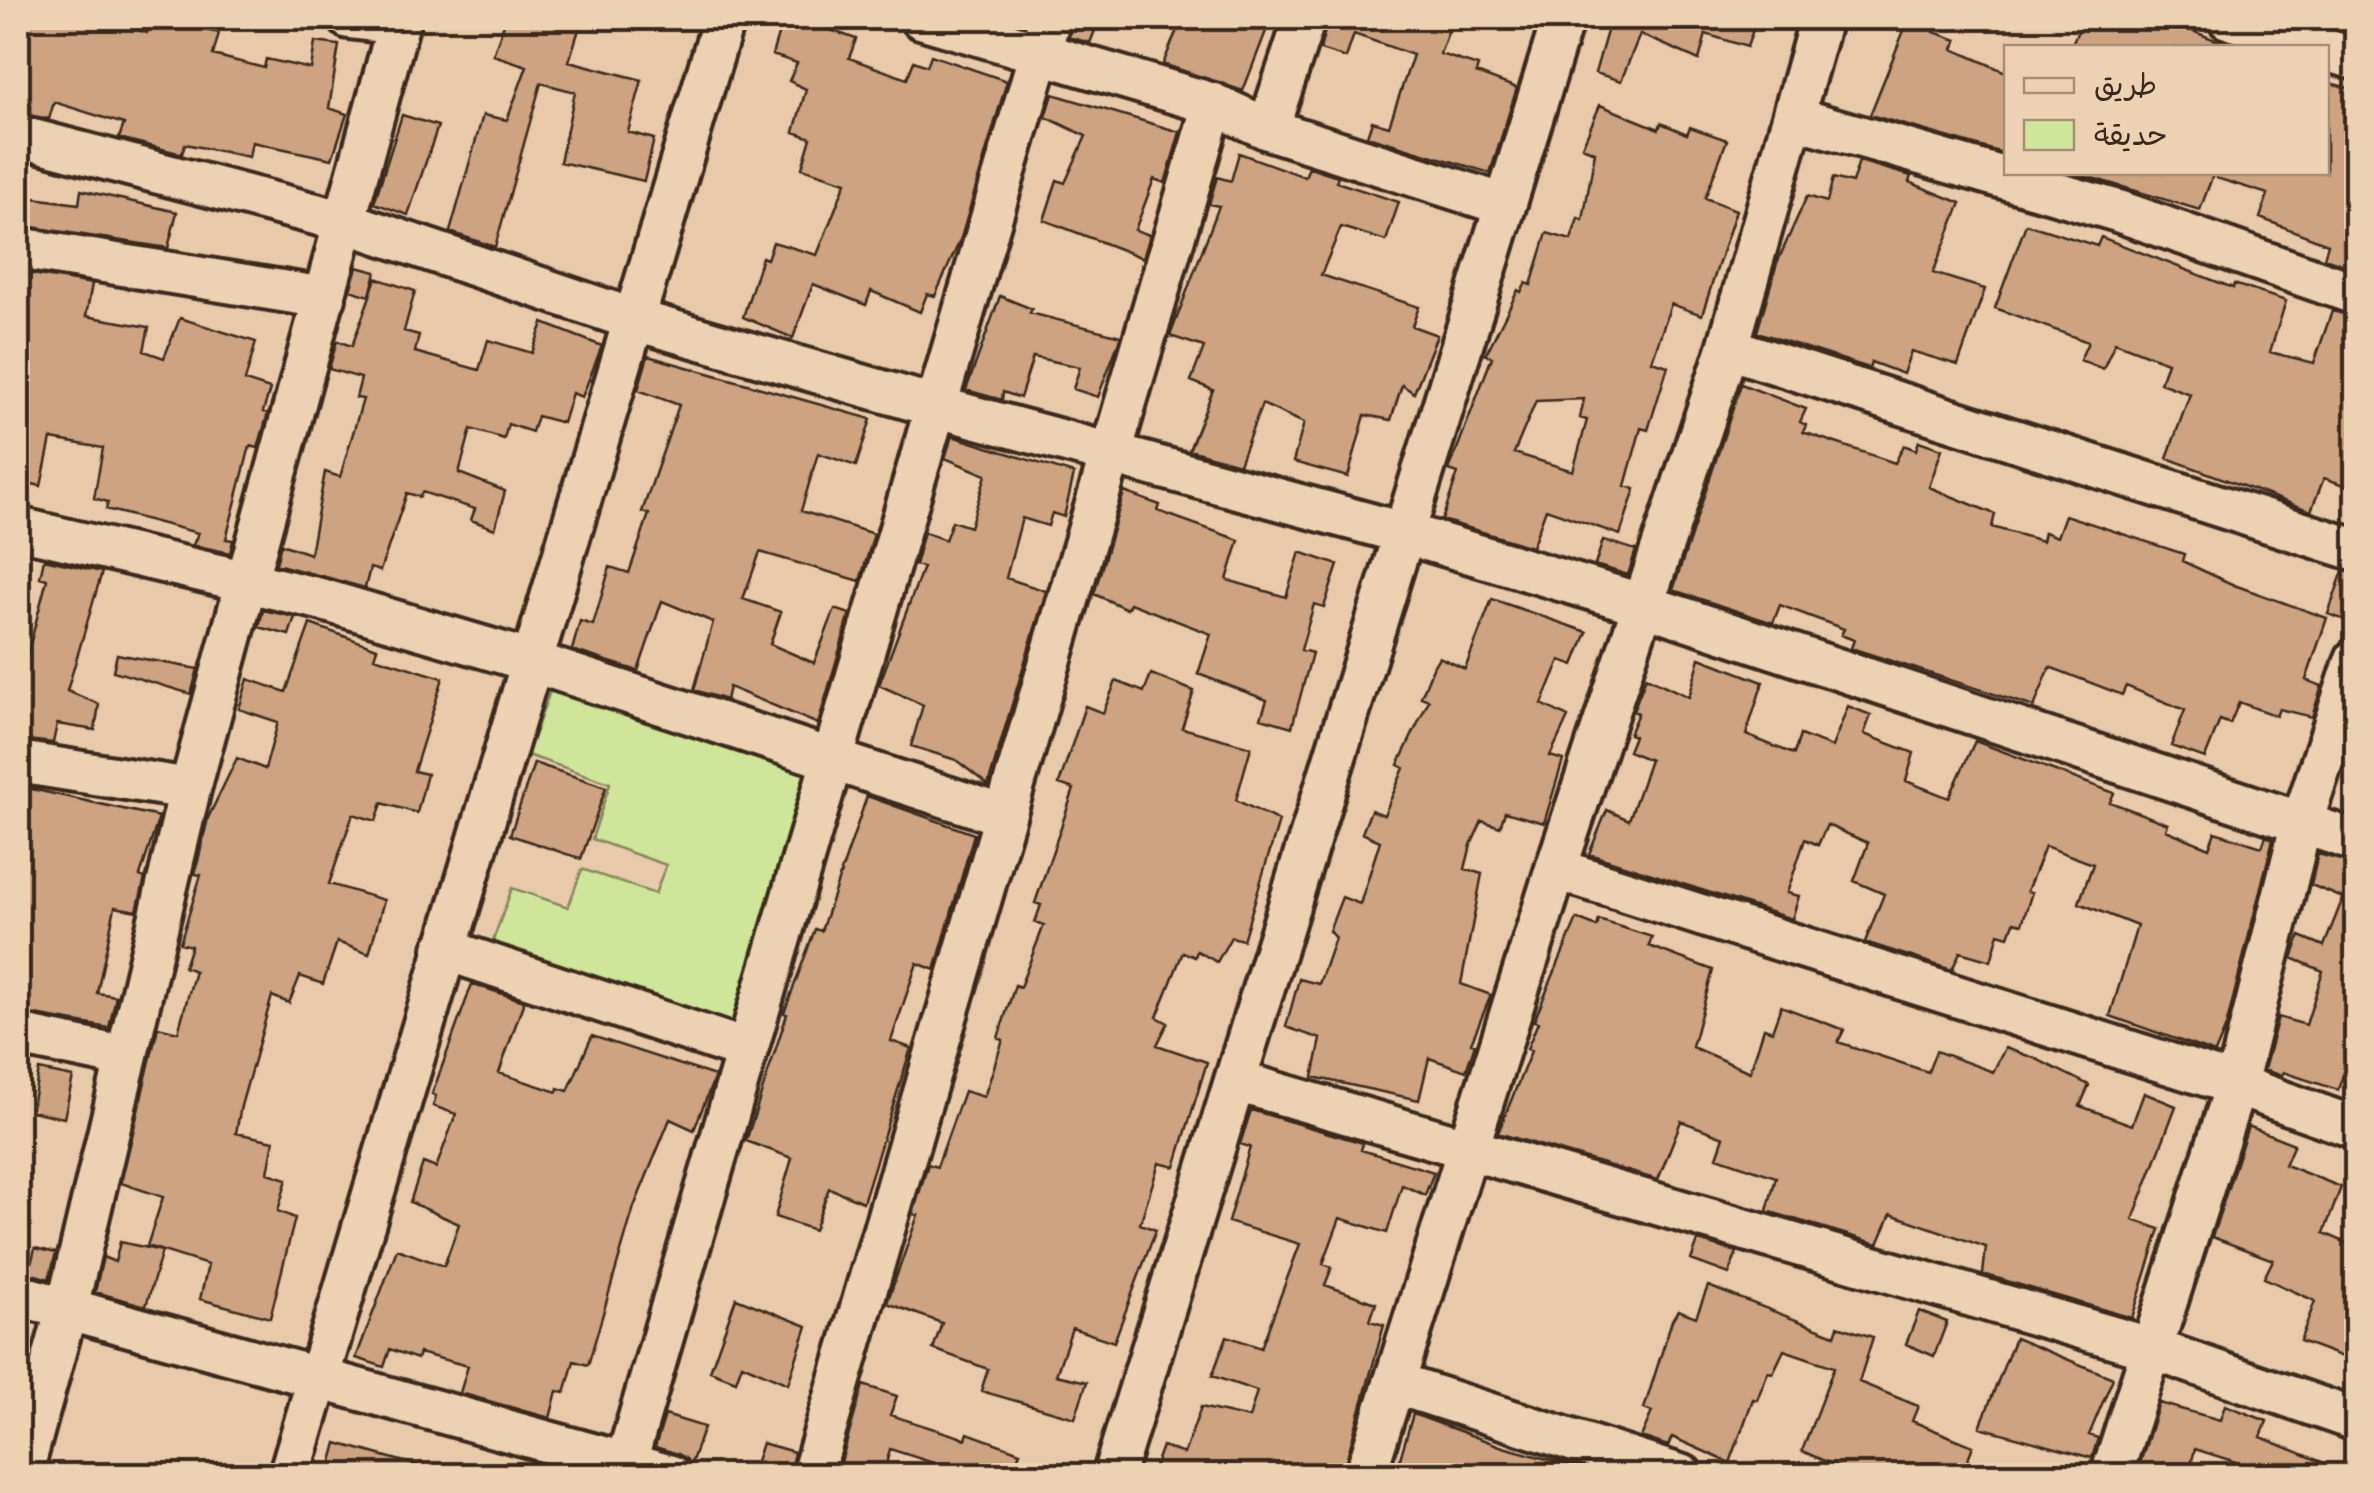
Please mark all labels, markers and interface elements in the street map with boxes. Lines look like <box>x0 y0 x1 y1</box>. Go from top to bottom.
legend <box>2004 45 2329 175</box>
text: طريق <box>2094 67 2157 104</box>
text: حديقة <box>2094 117 2168 154</box>

